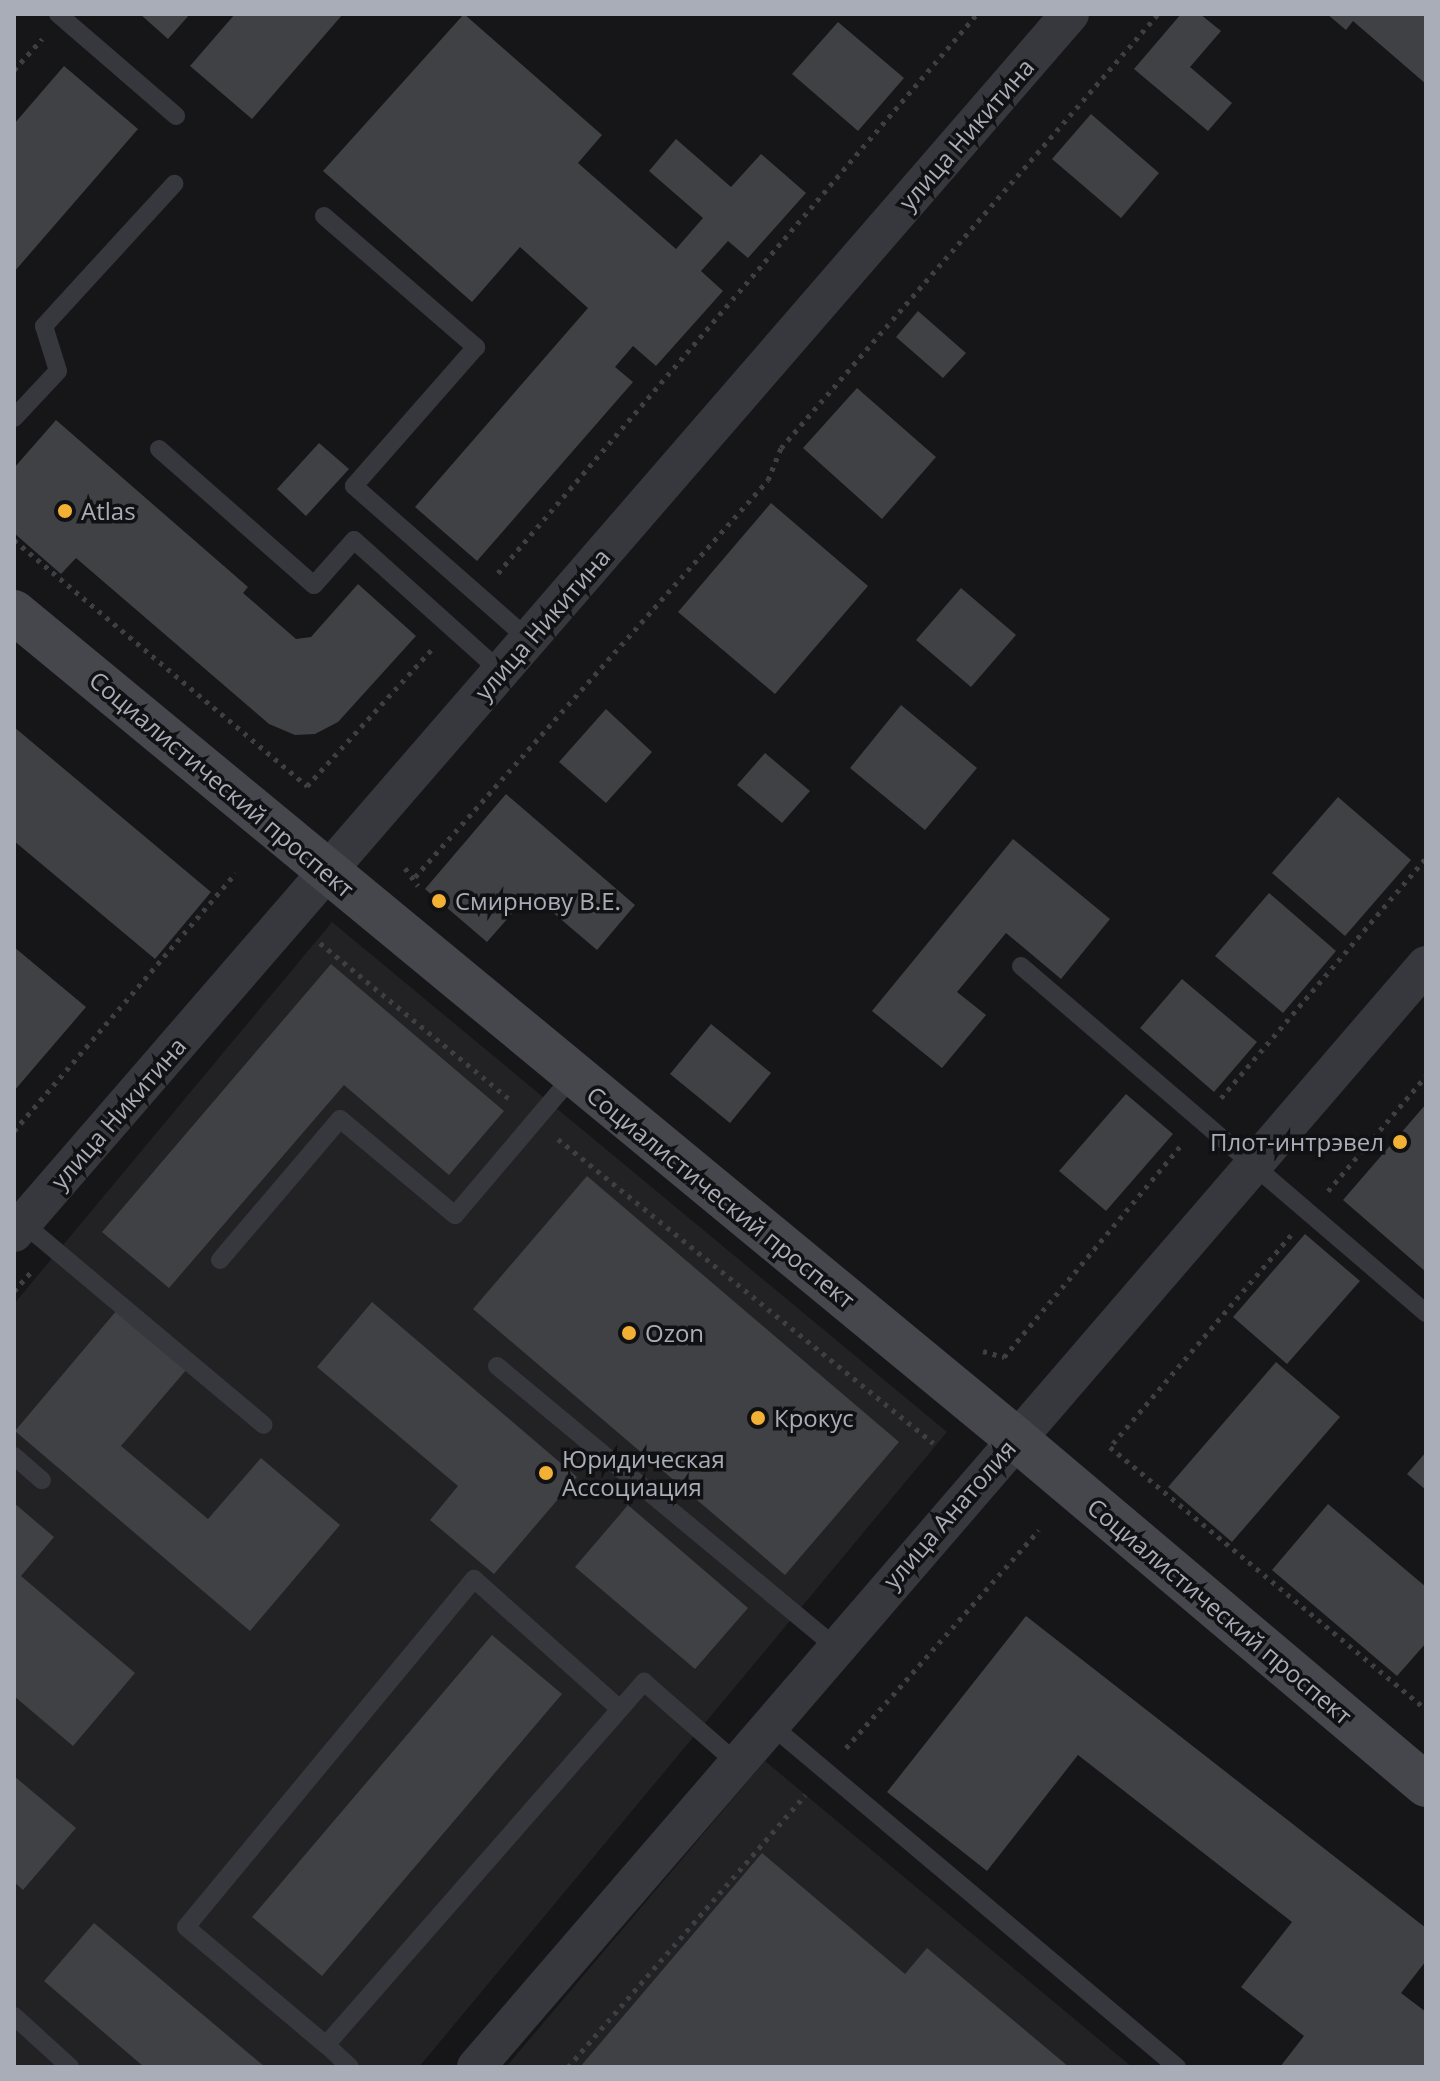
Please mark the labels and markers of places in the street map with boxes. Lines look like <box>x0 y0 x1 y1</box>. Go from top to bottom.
place label: Atlas <box>81 497 136 525</box>
marker: Atlas <box>56 502 74 520</box>
place label: Смирнову В.Е. <box>455 887 621 915</box>
marker: Смирнову В.Е. <box>430 892 448 910</box>
place label: Плот-интрэвел <box>1210 1128 1384 1156</box>
marker: Плот-интрэвел <box>1391 1133 1409 1151</box>
place label: Ozon <box>645 1319 704 1347</box>
marker: Ozon <box>620 1324 638 1342</box>
place label: Крокус <box>774 1404 854 1432</box>
marker: Крокус <box>749 1409 767 1427</box>
place label: Юридическая Ассоциация <box>562 1445 725 1501</box>
marker: Юридическая Ассоциация <box>537 1464 555 1482</box>

